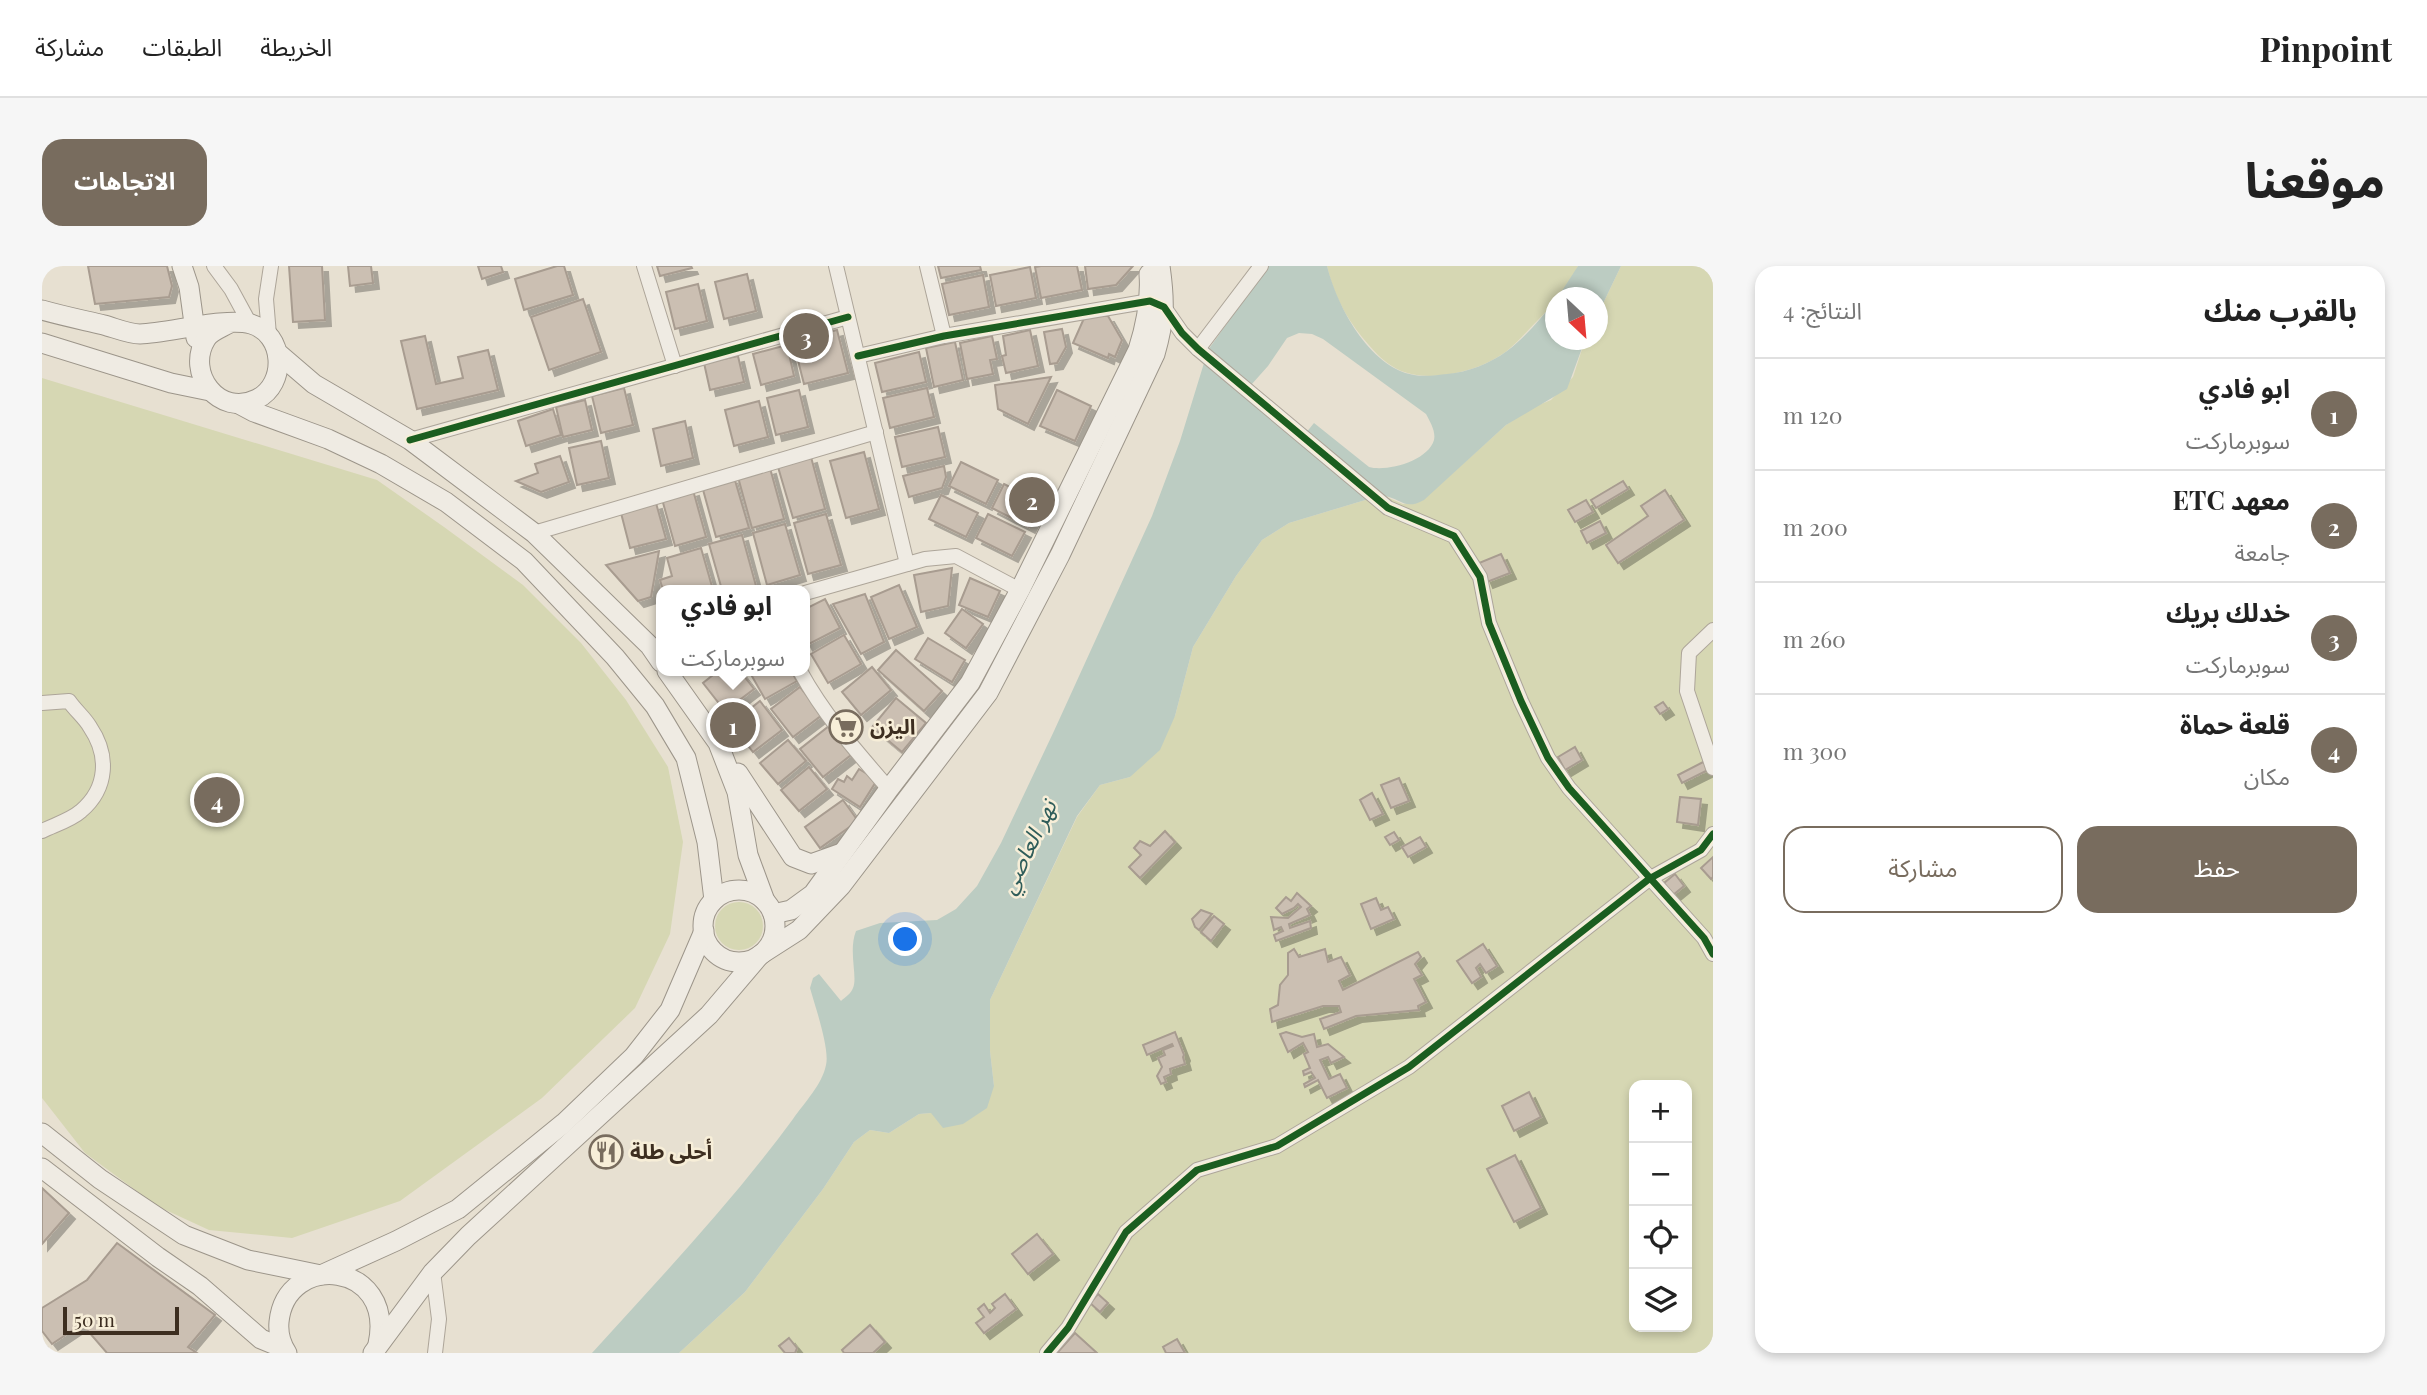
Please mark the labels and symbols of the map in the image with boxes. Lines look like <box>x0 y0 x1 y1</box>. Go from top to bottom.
north arrow <box>1545 287 1608 350</box>
pin: 3 <box>783 310 829 362</box>
pin: 2 <box>1009 474 1055 526</box>
pin: 1 <box>710 699 756 751</box>
supermarket icon: اليزن <box>827 708 865 746</box>
place label: اليزن <box>870 711 916 739</box>
pin: 4 <box>194 774 240 826</box>
water label: نهر العاصي <box>991 793 1067 900</box>
your location <box>888 922 922 956</box>
restaurant icon: أحلى طلة <box>587 1133 625 1171</box>
place label: أحلى طلة <box>630 1136 712 1164</box>
scale bar <box>63 1304 178 1336</box>

